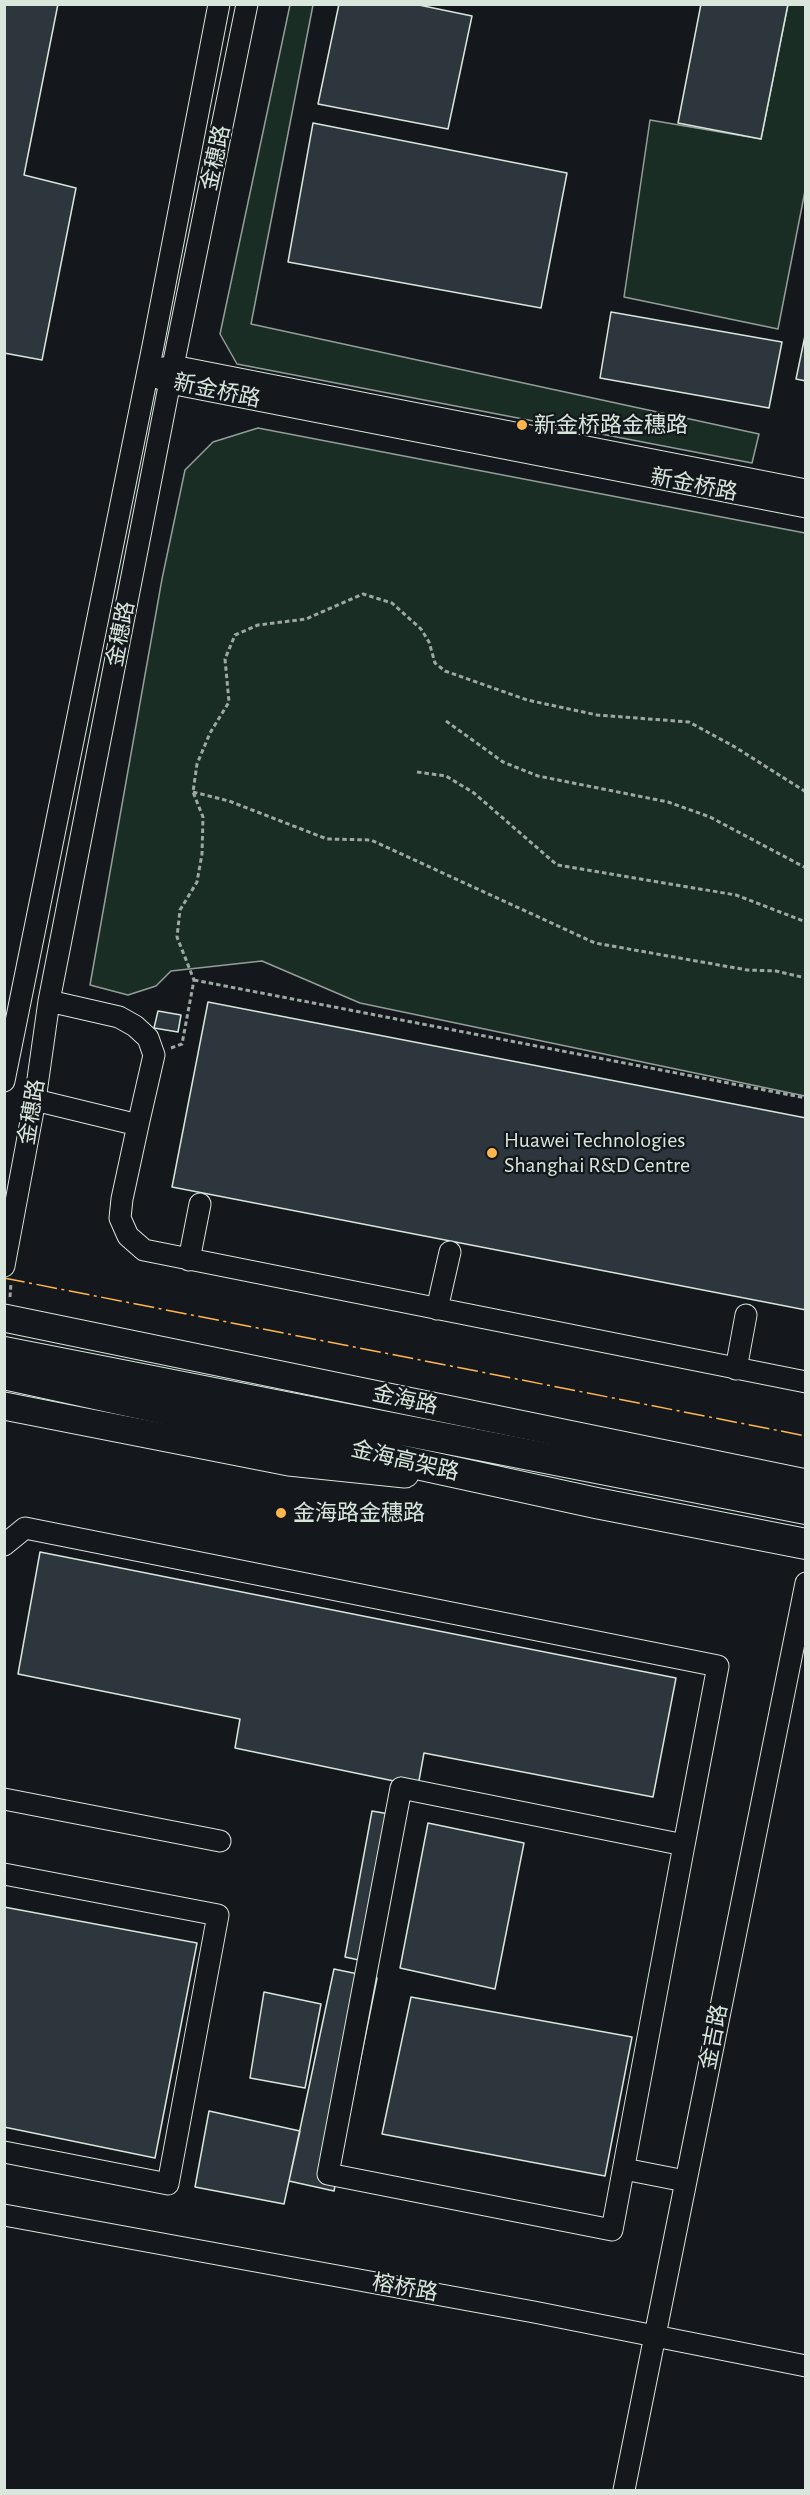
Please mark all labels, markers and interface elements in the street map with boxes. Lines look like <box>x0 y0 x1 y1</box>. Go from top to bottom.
street label: 金穗路 <box>196 123 236 193</box>
street label: 新金桥路 <box>171 369 263 413</box>
place label: 新金桥路金穗路 <box>534 412 688 438</box>
marker: 新金桥路金穗路 <box>515 418 529 432</box>
street label: 新金桥路 <box>648 464 740 506</box>
street label: 金穗路 <box>102 599 140 669</box>
street label: 金穗路 <box>14 1077 50 1147</box>
place label: Huawei Technologies Shanghai R&D Centre <box>504 1127 690 1178</box>
marker: Huawei Technologies Shanghai R&D Centre <box>485 1146 499 1160</box>
street label: 金海路 <box>370 1380 440 1420</box>
street label: 金海高架路 <box>348 1436 462 1486</box>
place label: 金海路金穗路 <box>293 1500 425 1526</box>
marker: 金海路金穗路 <box>274 1506 288 1520</box>
street label: 金吉路 <box>695 2002 733 2072</box>
street label: 榕桥路 <box>370 2269 440 2307</box>

